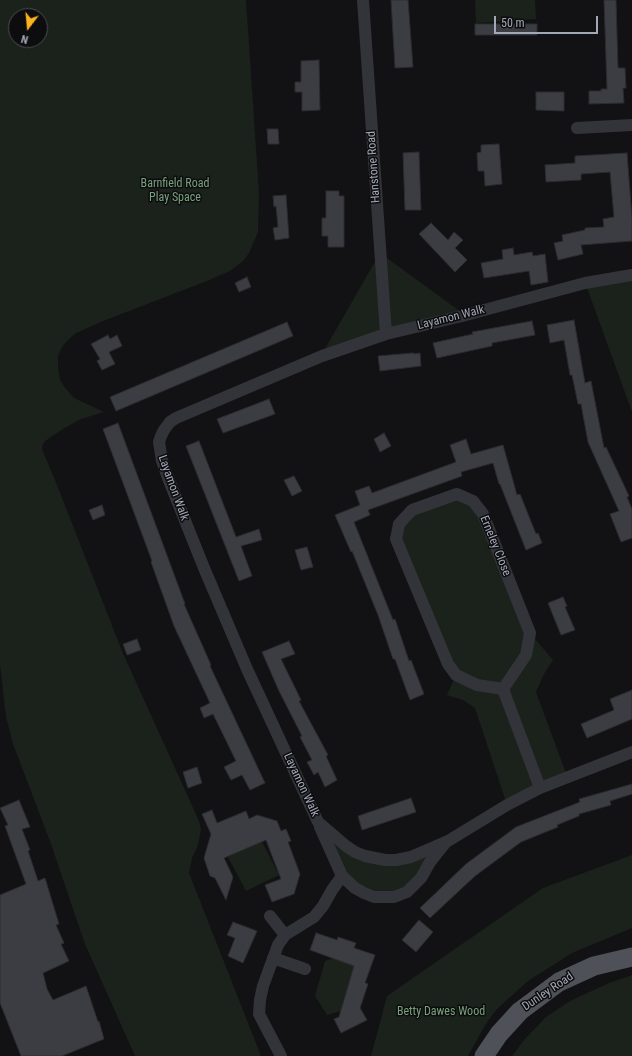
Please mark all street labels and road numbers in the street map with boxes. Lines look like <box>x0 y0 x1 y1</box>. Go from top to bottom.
street label: Hanstone Road <box>364 130 384 204</box>
street label: Layamon Walk <box>416 303 486 333</box>
street label: Layamon Walk <box>155 453 191 523</box>
street label: Erneley Close <box>476 514 514 578</box>
street label: Layamon Walk <box>280 751 322 819</box>
street label: Dunley Road <box>520 970 576 1014</box>

